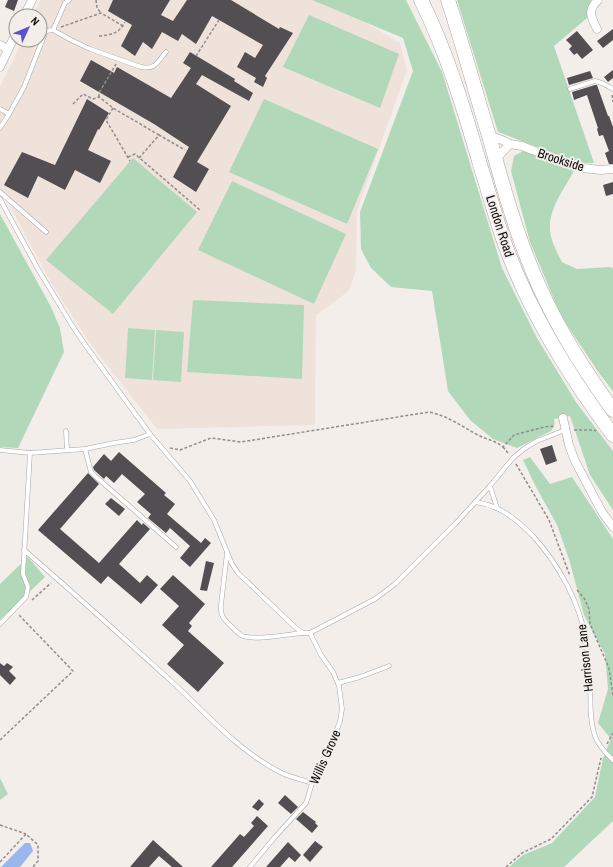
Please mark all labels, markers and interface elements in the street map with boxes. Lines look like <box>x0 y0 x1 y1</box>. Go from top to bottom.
north arrow <box>8 8 48 48</box>
text: N <box>28 14 42 28</box>
street label: Brookside <box>536 144 587 176</box>
street label: London Road <box>482 193 518 259</box>
street label: Harrison Lane <box>573 623 597 692</box>
street label: Willis Grove <box>305 727 345 787</box>

